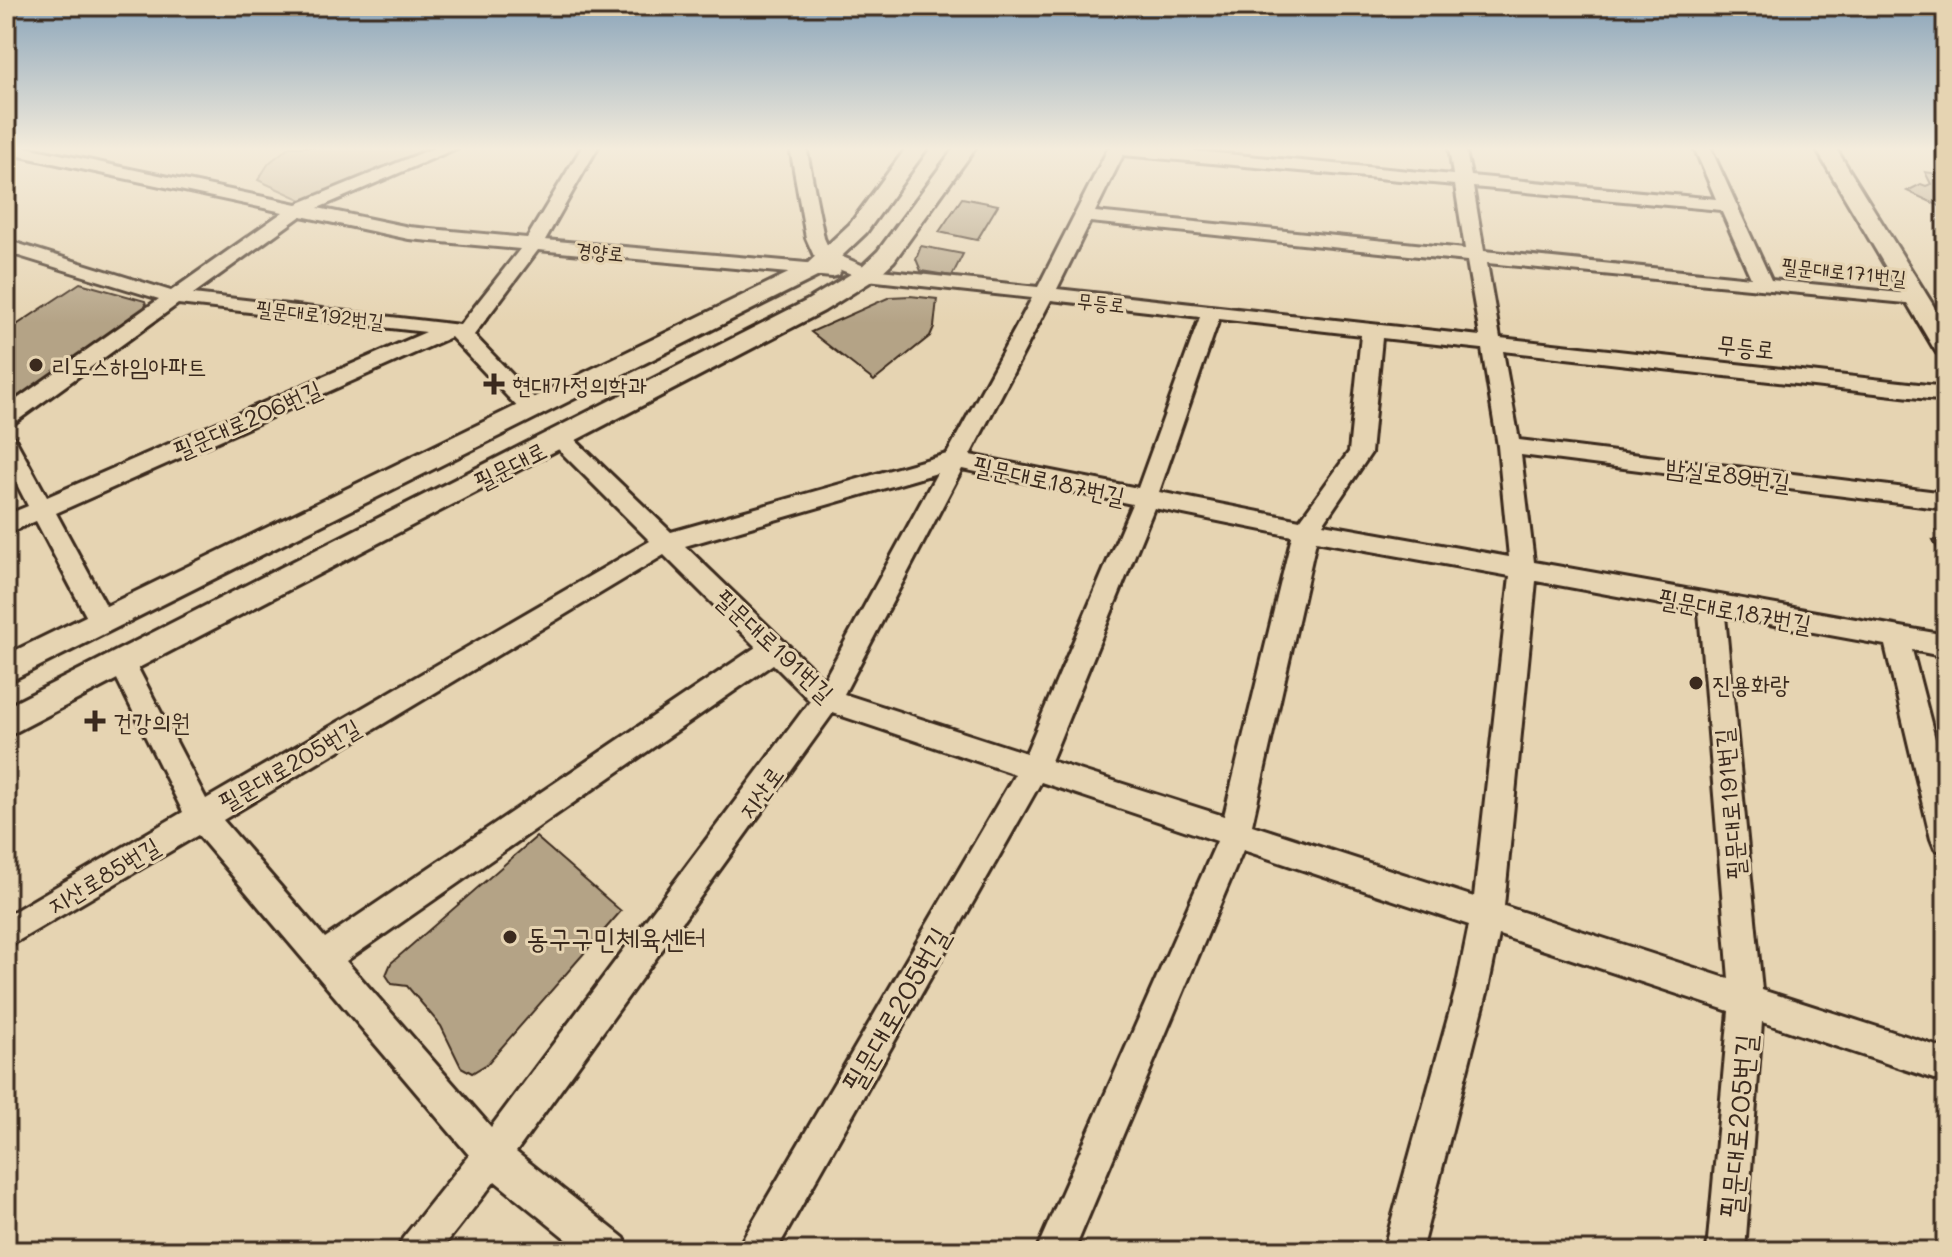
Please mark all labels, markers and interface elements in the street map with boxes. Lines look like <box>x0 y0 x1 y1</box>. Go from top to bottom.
street label: 경양로 <box>575 236 625 266</box>
street label: 필문대로171번길 <box>1780 252 1908 290</box>
street label: 무등로 <box>1076 287 1126 317</box>
street label: 필문대로192번길 <box>255 294 385 334</box>
street label: 무등로 <box>1716 328 1776 364</box>
place label: 리도스하임아파트 <box>52 350 207 381</box>
marker: 리도스하임아파트 <box>27 356 45 374</box>
place label: 현대가정의학과 <box>512 369 647 400</box>
street label: 필문대로206번길 <box>168 373 326 465</box>
marker: 현대가정의학과 <box>483 373 505 395</box>
street label: 필문대로 <box>469 434 551 496</box>
street label: 필문대로187번길 <box>970 449 1128 511</box>
street label: 밤실로89번길 <box>1664 451 1792 497</box>
street label: 필문대로187번길 <box>1656 581 1814 639</box>
street label: 필문대로191번길 <box>709 582 841 708</box>
place label: 진용화랑 <box>1712 668 1790 699</box>
marker: 진용화랑 <box>1687 674 1705 692</box>
place label: 건강의원 <box>113 706 190 737</box>
marker: 건강의원 <box>84 710 106 732</box>
street label: 필문대로205번길 <box>213 711 365 817</box>
street label: 필문대로191번길 <box>1707 727 1751 881</box>
street label: 지산로 <box>730 759 790 825</box>
street label: 지산로85번길 <box>41 830 165 920</box>
place label: 동구구민체육센터 <box>526 919 706 955</box>
street label: 필문대로205번길 <box>833 920 957 1098</box>
marker: 동구구민체육센터 <box>501 928 519 946</box>
street label: 필문대로205번길 <box>1711 1033 1763 1219</box>

